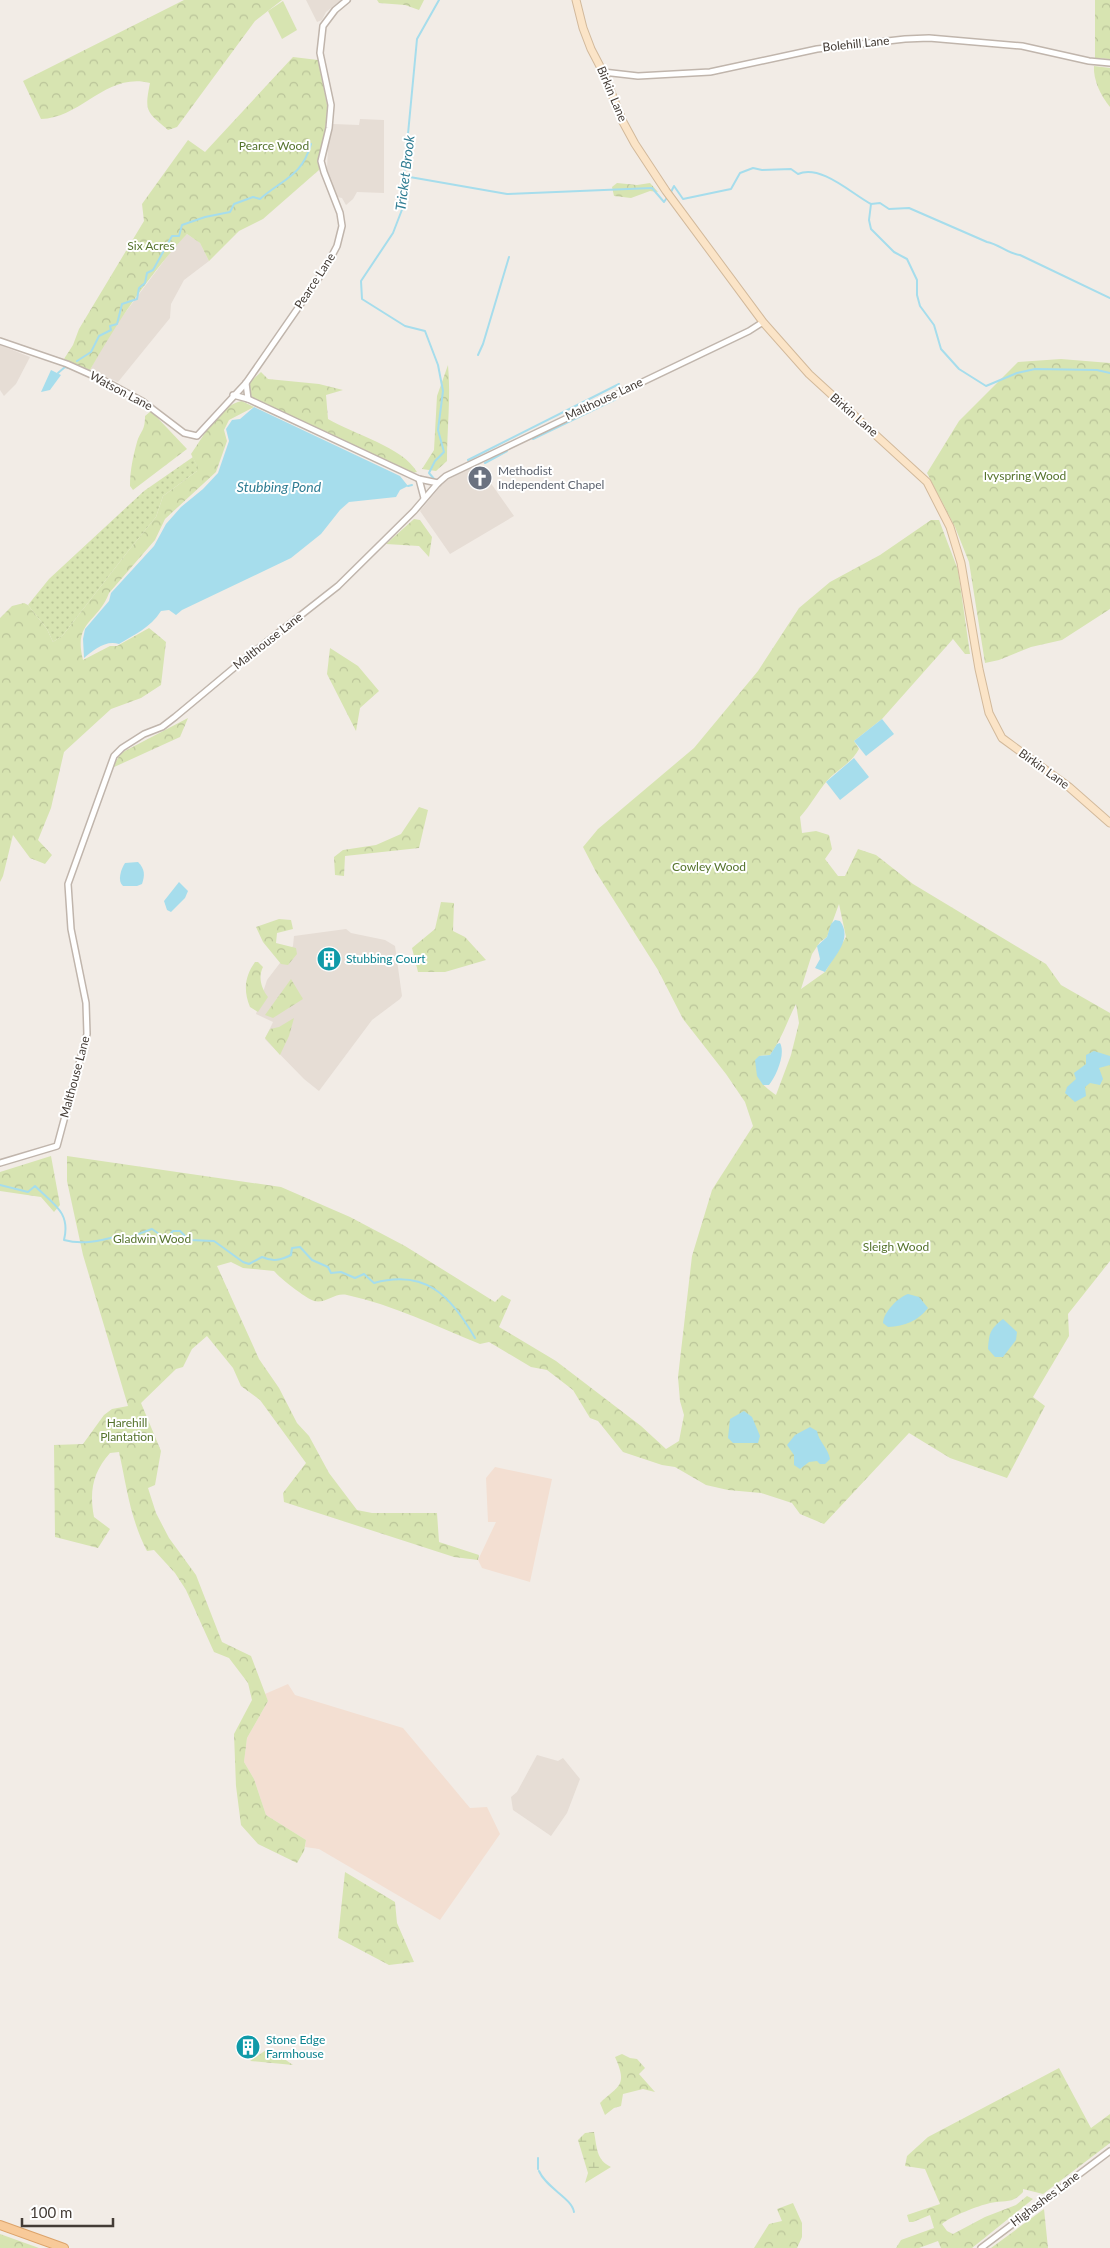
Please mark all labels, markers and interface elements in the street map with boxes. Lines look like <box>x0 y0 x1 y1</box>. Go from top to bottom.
street label: Bolehill Lane <box>822 33 890 54</box>
street label: Birkin Lane <box>594 64 631 124</box>
water label: Tricket Brook <box>391 134 418 212</box>
park label: Pearce Wood <box>239 138 309 153</box>
park label: Six Acres <box>127 238 175 253</box>
street label: Pearce Lane <box>291 250 338 311</box>
street label: Watson Lane <box>87 368 155 413</box>
street label: Malthouse Lane <box>563 374 645 423</box>
street label: Birkin Lane <box>827 390 881 440</box>
place label: Methodist Independent Chapel <box>498 463 604 492</box>
church icon: Methodist Independent Chapel <box>467 465 493 491</box>
park label: Ivyspring Wood <box>984 468 1066 483</box>
water label: Stubbing Pond <box>237 478 322 495</box>
street label: Malthouse Lane <box>230 609 305 672</box>
street label: Birkin Lane <box>1016 745 1072 792</box>
park label: Cowley Wood <box>672 859 746 874</box>
building icon: Stubbing Court <box>316 946 342 972</box>
place label: Stubbing Court <box>346 951 426 966</box>
street label: Malthouse Lane <box>56 1034 93 1119</box>
park label: Gladwin Wood <box>113 1231 191 1246</box>
park label: Sleigh Wood <box>863 1239 929 1254</box>
park label: Harehill Plantation <box>100 1415 154 1444</box>
place label: Stone Edge Farmhouse <box>266 2032 325 2061</box>
building icon: Stone Edge Farmhouse <box>235 2034 261 2060</box>
street label: Highashes Lane <box>1007 2168 1082 2229</box>
scale bar <box>22 2196 114 2228</box>
text: 100 m <box>30 2203 72 2221</box>

